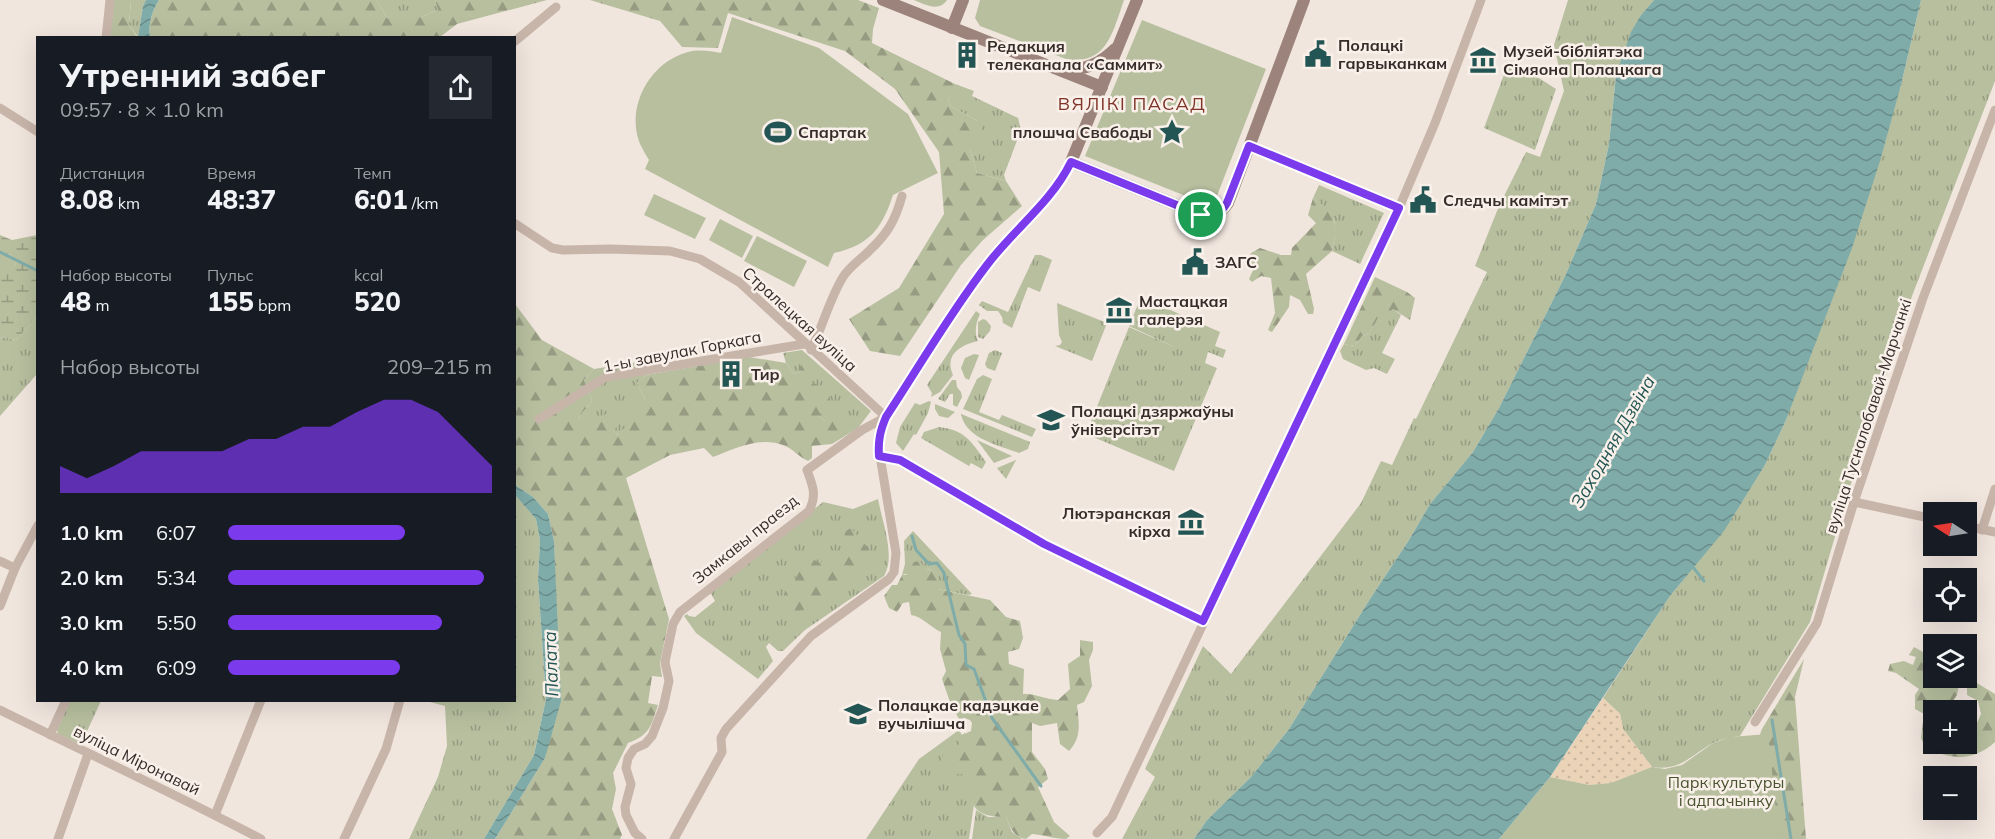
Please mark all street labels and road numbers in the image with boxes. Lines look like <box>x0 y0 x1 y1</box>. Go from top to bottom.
street label: Стралецкая вуліца <box>739 262 861 376</box>
street label: вуліца Тусналобавай-Марчанкі <box>1821 296 1915 536</box>
street label: 1-ы завулак Горкага <box>601 326 763 376</box>
street label: Замкавы праезд <box>688 490 802 588</box>
street label: вуліца Міронавай <box>70 721 204 799</box>

